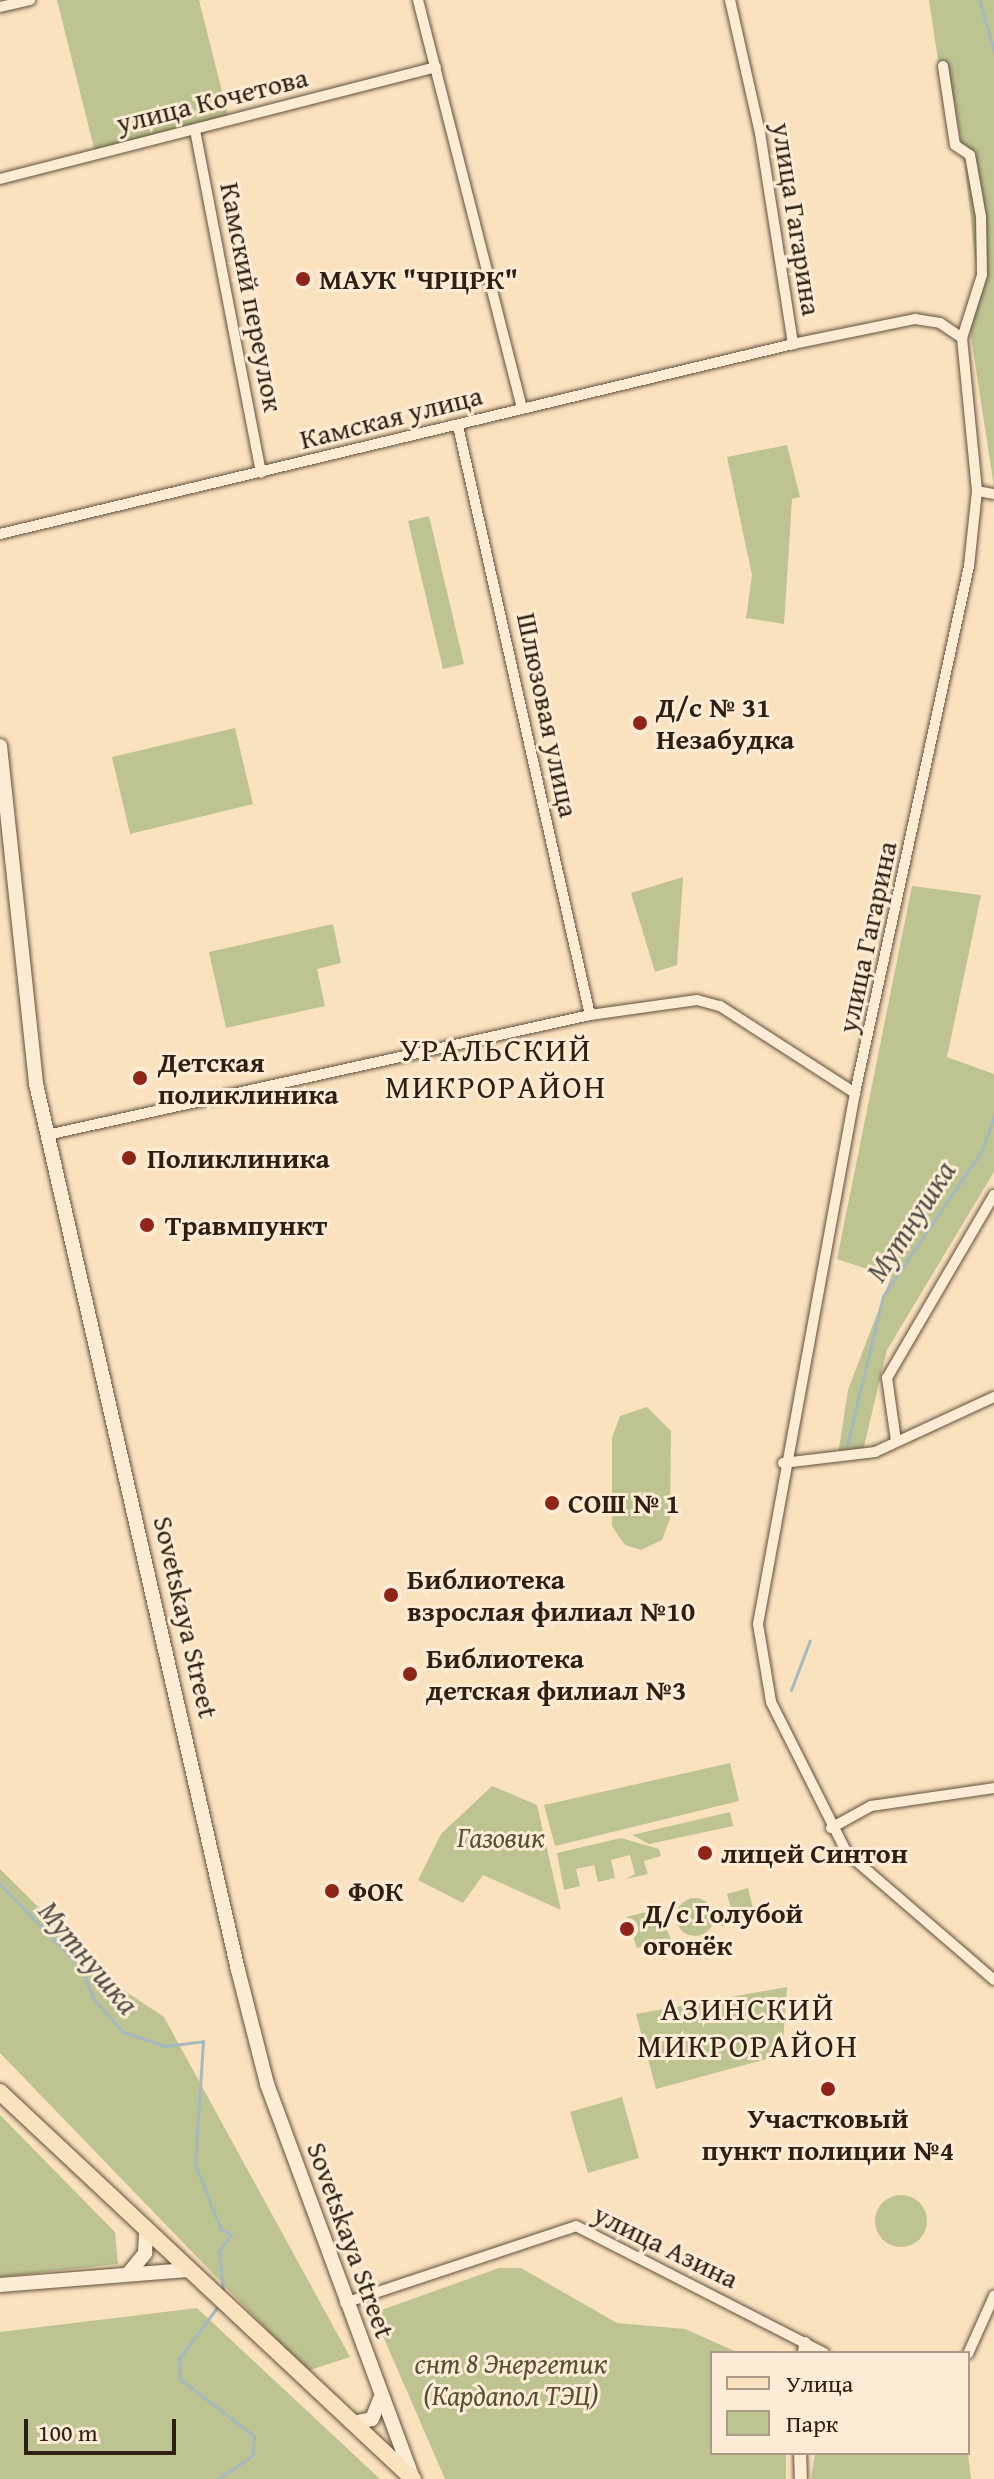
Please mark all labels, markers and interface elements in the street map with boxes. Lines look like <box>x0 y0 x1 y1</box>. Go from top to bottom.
street label: улица Кочетова <box>113 60 311 140</box>
street label: улица Гагарина <box>765 120 829 318</box>
street label: Камский переулок <box>213 180 291 414</box>
place label: МАУК "ЧРЦРК" <box>319 262 518 296</box>
marker: МАУК "ЧРЦРК" <box>294 270 312 288</box>
street label: Камская улица <box>296 378 486 456</box>
street label: Шлюзовая улица <box>510 610 586 820</box>
place label: Д/с № 31 Незабудка <box>656 690 794 756</box>
marker: Д/с № 31 Незабудка <box>631 714 649 732</box>
street label: улица Гагарина <box>830 838 904 1036</box>
district label: УРАЛЬСКИЙ МИКРОРАЙОН <box>385 1032 607 1107</box>
place label: Детская поликлиника <box>158 1045 339 1111</box>
marker: Детская поликлиника <box>129 1067 151 1089</box>
place label: Поликлиника <box>147 1141 330 1175</box>
marker: Поликлиника <box>118 1147 140 1169</box>
water label: Мутнушка <box>858 1154 962 1288</box>
place label: Травмпункт <box>165 1208 327 1242</box>
marker: Травмпункт <box>136 1214 158 1236</box>
place label: СОШ № 1 <box>568 1486 680 1520</box>
marker: СОШ № 1 <box>543 1494 561 1512</box>
street label: Sovetskaya Street <box>146 1513 226 1721</box>
place label: Библиотека взрослая филиал №10 <box>407 1562 695 1628</box>
marker: Библиотека взрослая филиал №10 <box>382 1586 400 1604</box>
place label: Библиотека детская филиал №3 <box>426 1641 687 1707</box>
marker: Библиотека детская филиал №3 <box>401 1665 419 1683</box>
park label: Газовик <box>457 1820 545 1854</box>
place label: лицей Синтон <box>721 1836 908 1870</box>
marker: лицей Синтон <box>696 1844 714 1862</box>
place label: ФОК <box>348 1874 404 1908</box>
marker: ФОК <box>323 1882 341 1900</box>
water label: Мутнушка <box>31 1893 147 2021</box>
place label: Д/с Голубой огонёк <box>643 1896 803 1962</box>
marker: Д/с Голубой огонёк <box>618 1920 636 1938</box>
district label: АЗИНСКИЙ МИКРОРАЙОН <box>637 1991 859 2066</box>
marker: Участковый пункт полиции №4 <box>819 2080 837 2098</box>
place label: Участковый пункт полиции №4 <box>702 2101 954 2167</box>
street label: Sovetskaya Street <box>300 2137 402 2343</box>
street label: улица Азина <box>588 2196 744 2296</box>
park label: снт 8 Энергетик (Кардапол ТЭЦ) <box>414 2346 608 2412</box>
legend <box>710 2351 970 2455</box>
text: Улица <box>786 2366 853 2401</box>
scale bar <box>28 2403 180 2453</box>
text: Парк <box>786 2406 838 2441</box>
text: 100 m <box>38 2415 98 2450</box>

